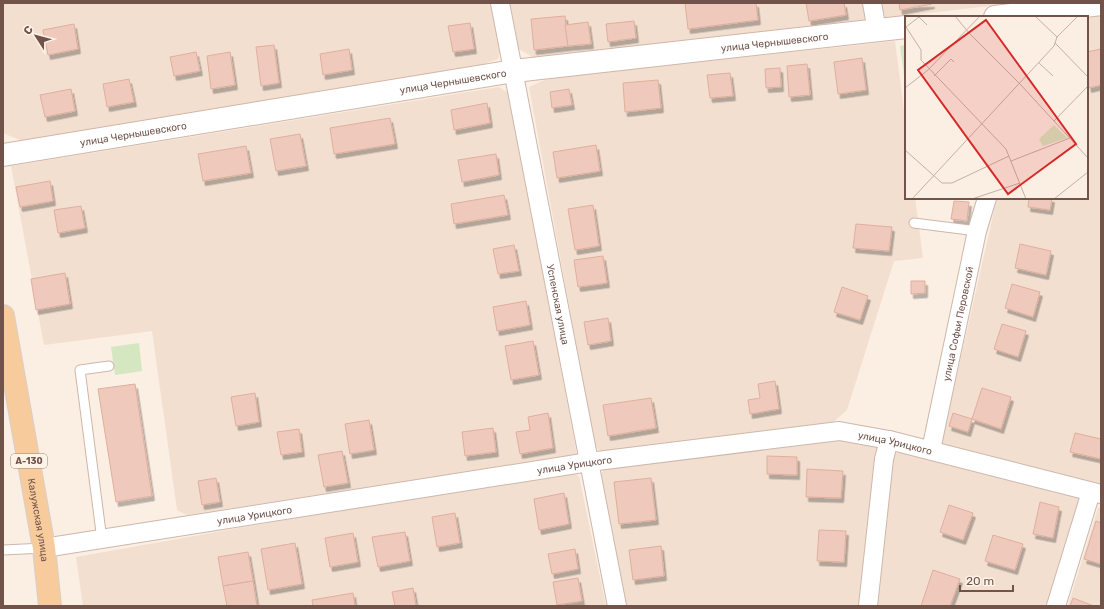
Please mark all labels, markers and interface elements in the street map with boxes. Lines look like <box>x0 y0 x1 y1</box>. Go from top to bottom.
north arrow <box>16 16 56 56</box>
inset map <box>905 16 1088 199</box>
text: С <box>21 23 36 37</box>
street label: улица Чернышевского <box>720 31 829 55</box>
street label: улица Чернышевского <box>399 67 508 97</box>
street label: улица Чернышевского <box>79 120 188 149</box>
street label: Успенская улица <box>544 263 571 346</box>
street label: улица Софьи Перовской <box>941 265 976 382</box>
street label: улица Урицкого <box>857 430 934 458</box>
road number: А-130 <box>11 454 47 468</box>
street label: улица Урицкого <box>536 454 613 477</box>
street label: Калужская улица <box>25 477 50 562</box>
street label: улица Урицкого <box>216 504 293 528</box>
scale bar <box>960 567 1013 593</box>
text: 20 m <box>966 574 994 588</box>

